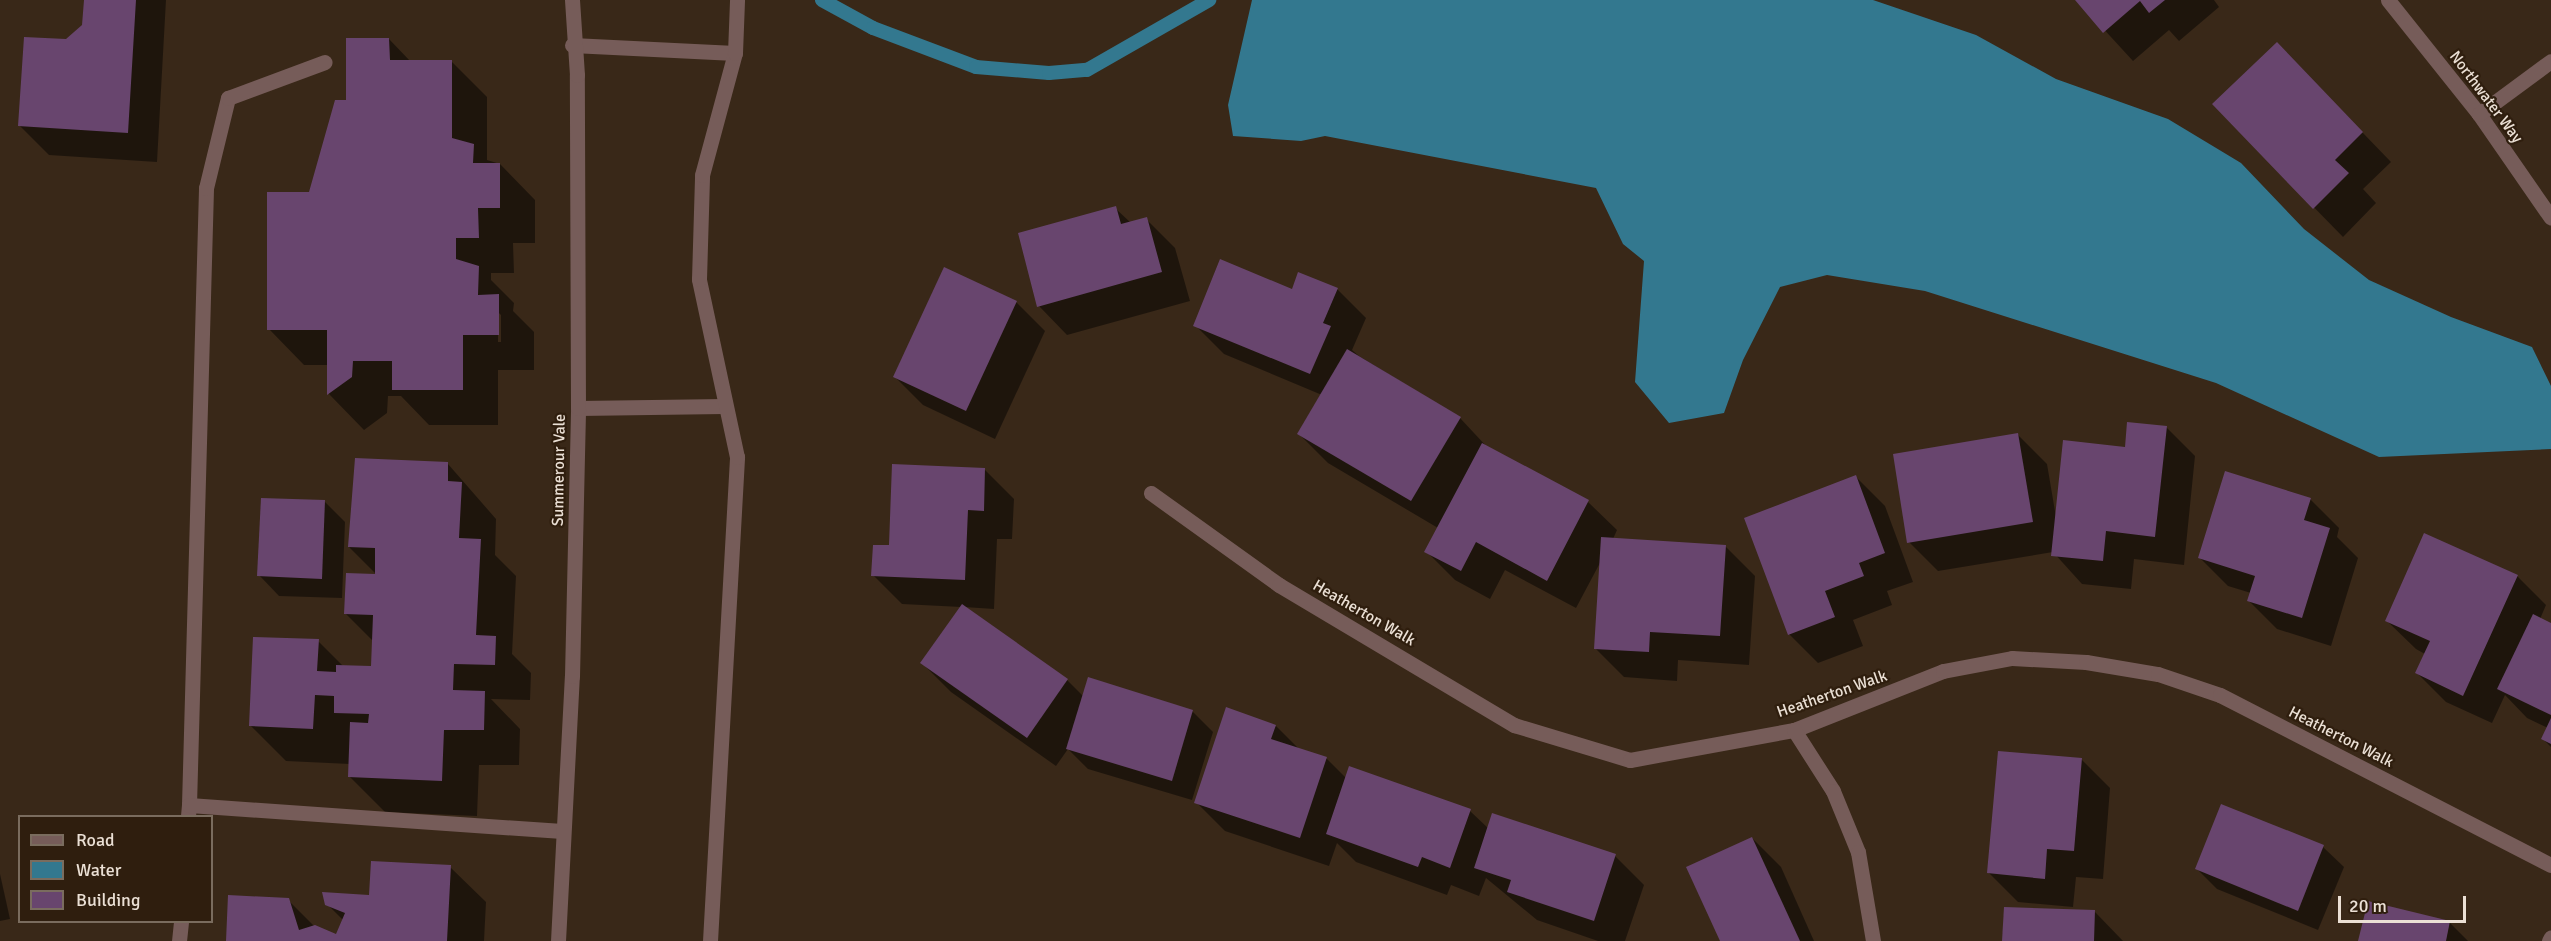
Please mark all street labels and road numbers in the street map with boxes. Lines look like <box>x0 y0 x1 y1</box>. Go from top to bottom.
street label: Northwater Way <box>2445 47 2527 147</box>
street label: Summerour Vale <box>548 414 570 526</box>
street label: Heatherton Walk <box>1309 576 1419 650</box>
street label: Heatherton Walk <box>1774 666 1890 722</box>
street label: Heatherton Walk <box>2285 702 2397 772</box>

